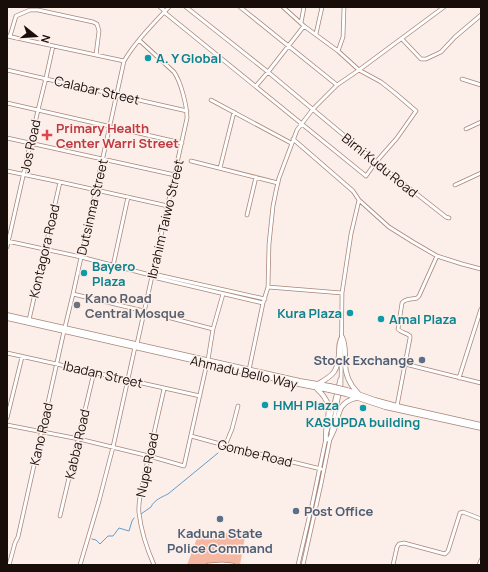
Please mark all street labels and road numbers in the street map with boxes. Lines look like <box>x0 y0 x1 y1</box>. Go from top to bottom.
street label: Calabar Street <box>53 71 141 109</box>
street label: Jos Road <box>16 118 44 174</box>
street label: Birni Kudu Road <box>338 129 422 201</box>
street label: Dutsinma Street <box>72 157 112 257</box>
street label: Ibrahim Taiwo Street <box>143 158 187 280</box>
street label: Kontagora Road <box>24 202 64 300</box>
street label: Ahmadu Bello Way <box>189 351 299 393</box>
street label: Ibadan Street <box>61 356 145 392</box>
street label: Kano Road <box>25 401 57 467</box>
street label: Kabba Road <box>60 407 94 481</box>
street label: Nupe Road <box>131 431 163 499</box>
street label: Gombe Road <box>216 435 294 471</box>

